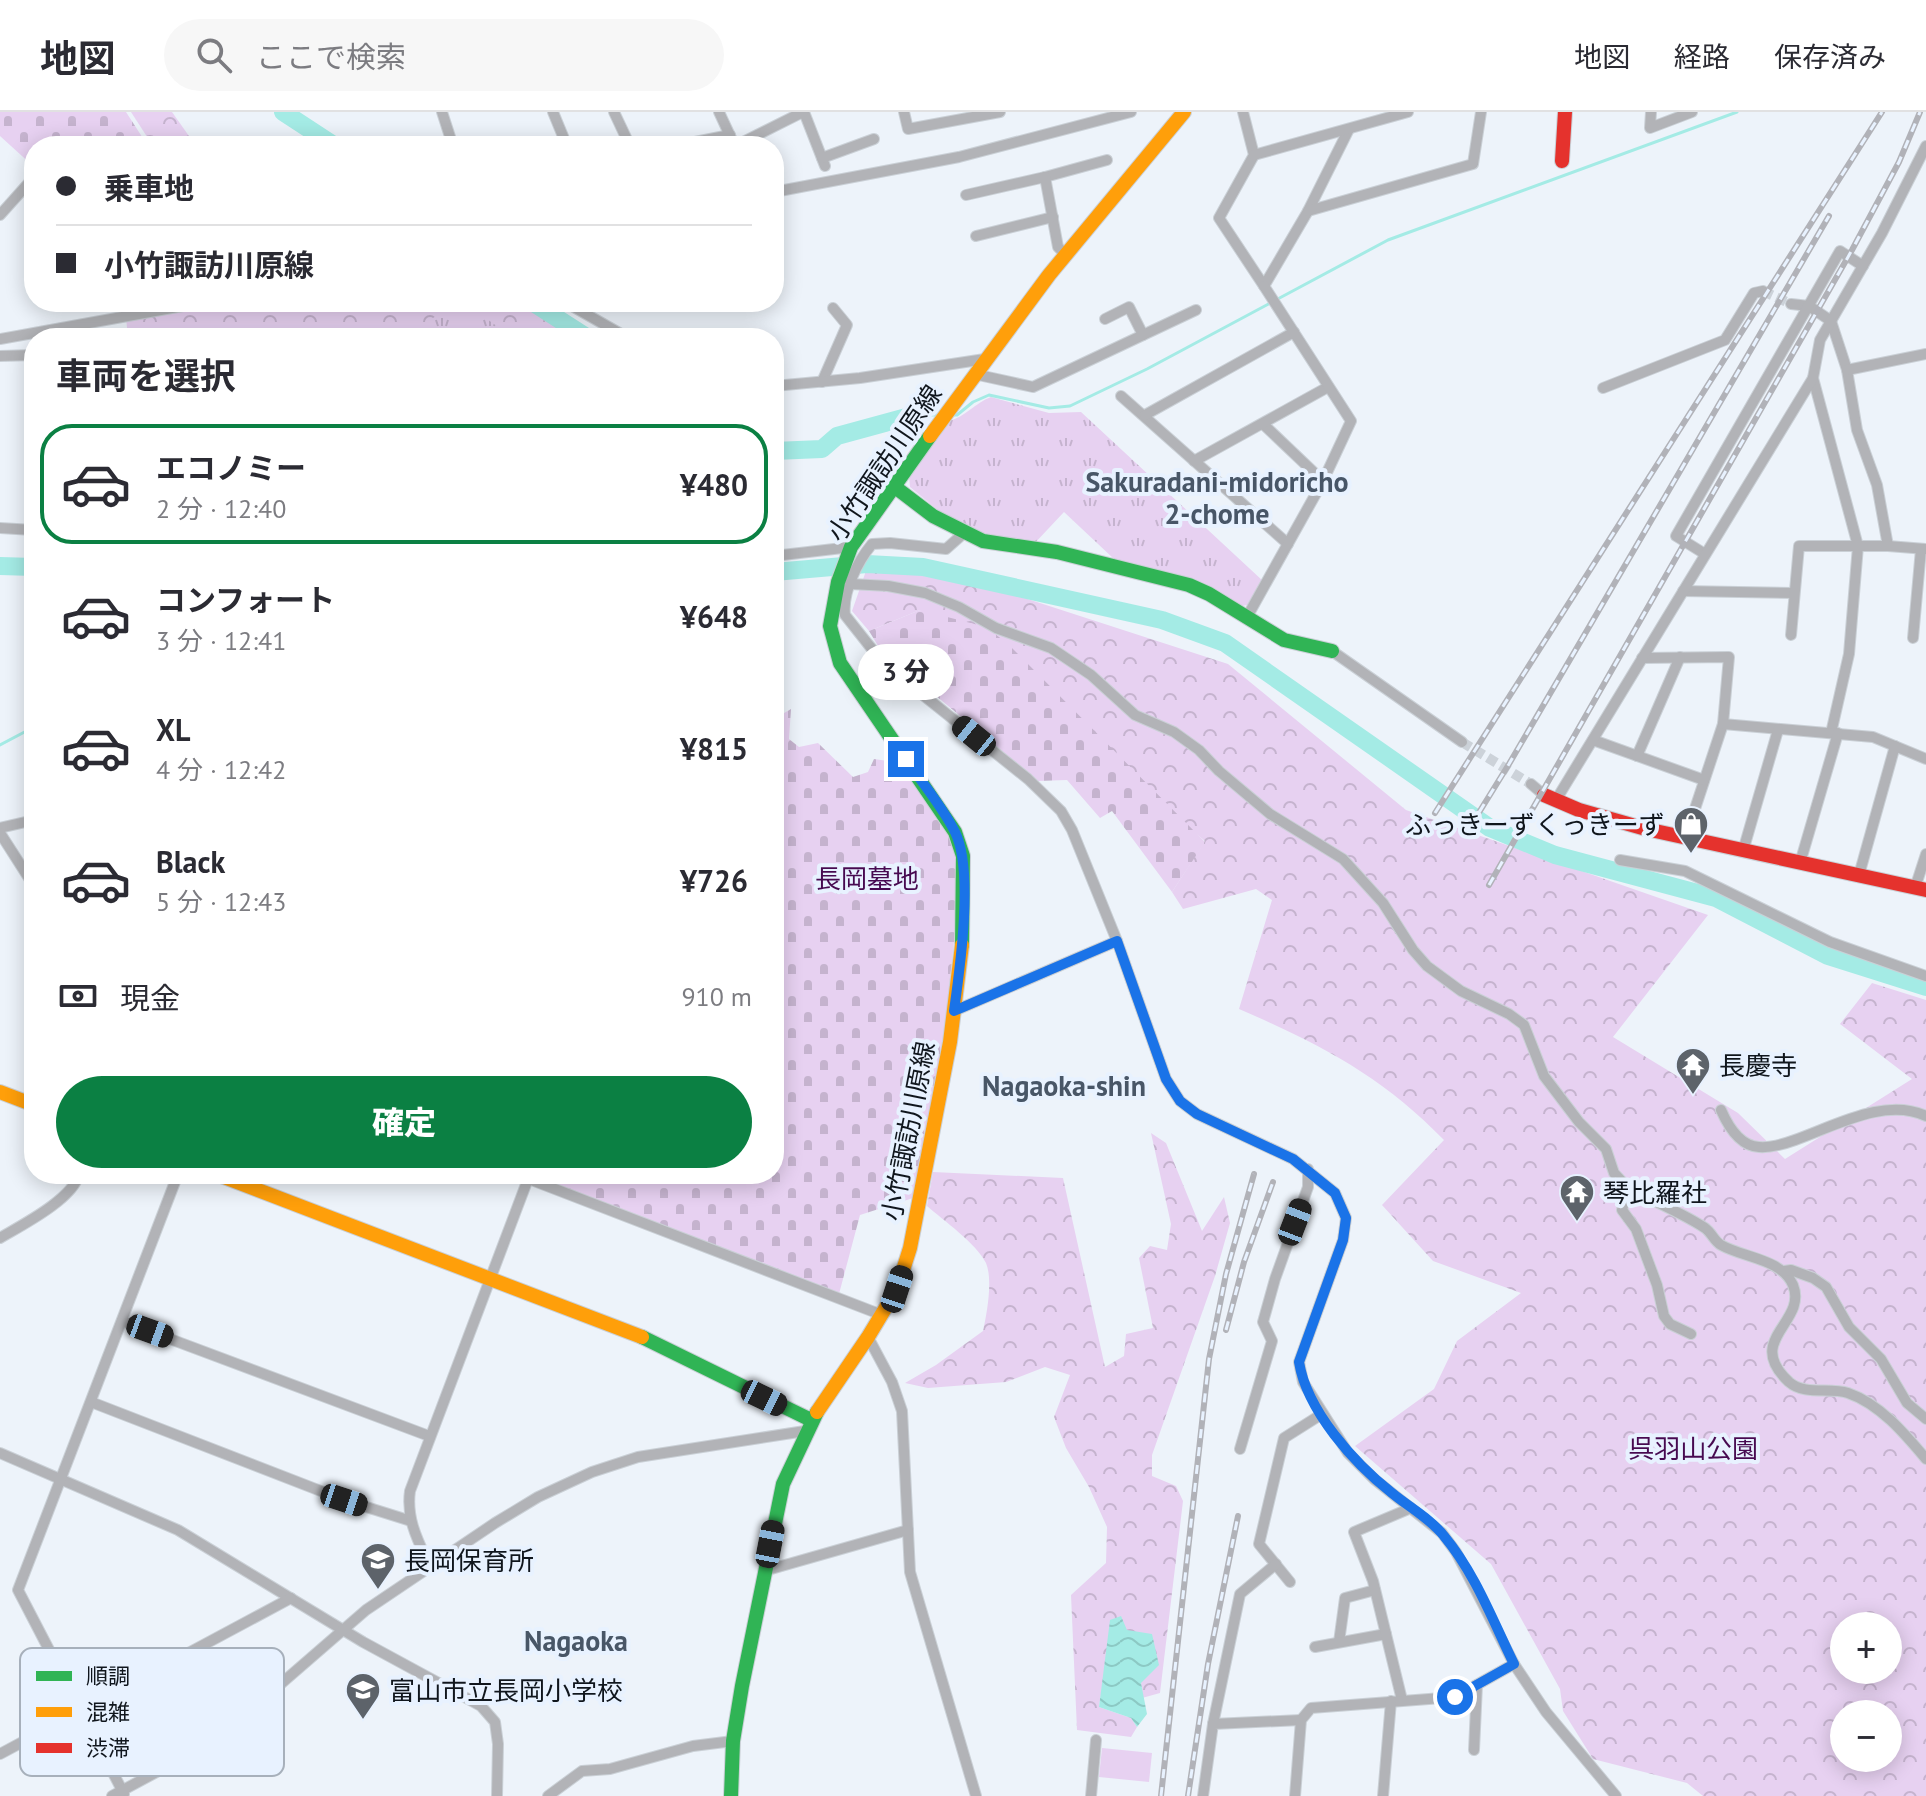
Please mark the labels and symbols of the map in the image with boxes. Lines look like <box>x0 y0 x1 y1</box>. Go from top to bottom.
street label: 小竹諏訪川原線 <box>819 378 949 548</box>
district label: Sakuradani-midoricho 2-chome <box>1085 463 1349 532</box>
callout: 3 分 <box>858 643 954 699</box>
car <box>948 712 1000 760</box>
route end <box>888 741 924 777</box>
shop icon: ふっきーずくっきーず <box>1672 805 1710 855</box>
place label: ふっきーずくっきーず <box>1405 808 1665 841</box>
park label: 長岡墓地 <box>815 862 919 895</box>
street label: 小竹諏訪川原線 <box>874 1039 942 1223</box>
temple icon: 長慶寺 <box>1674 1046 1712 1096</box>
place label: 長慶寺 <box>1719 1049 1797 1082</box>
district label: Nagaoka-shin <box>982 1067 1146 1104</box>
temple icon: 琴比羅社 <box>1558 1173 1596 1223</box>
place label: 琴比羅社 <box>1603 1176 1707 1209</box>
car <box>1275 1195 1315 1249</box>
car <box>878 1262 916 1316</box>
car <box>123 1312 177 1350</box>
car <box>737 1377 791 1419</box>
park label: 呉羽山公園 <box>1628 1432 1758 1465</box>
car <box>317 1481 371 1519</box>
car <box>754 1518 786 1570</box>
school or university icon: 長岡保育所 <box>359 1541 397 1591</box>
place label: 長岡保育所 <box>404 1544 534 1577</box>
district label: Nagaoka <box>524 1622 628 1659</box>
legend <box>20 1648 284 1776</box>
text: 順調 <box>86 1662 130 1690</box>
school or university icon: 富山市立長岡小学校 <box>344 1671 382 1721</box>
place label: 富山市立長岡小学校 <box>389 1674 623 1707</box>
route start <box>1437 1679 1473 1715</box>
text: 混雑 <box>86 1698 130 1726</box>
text: 渋滞 <box>86 1734 130 1762</box>

